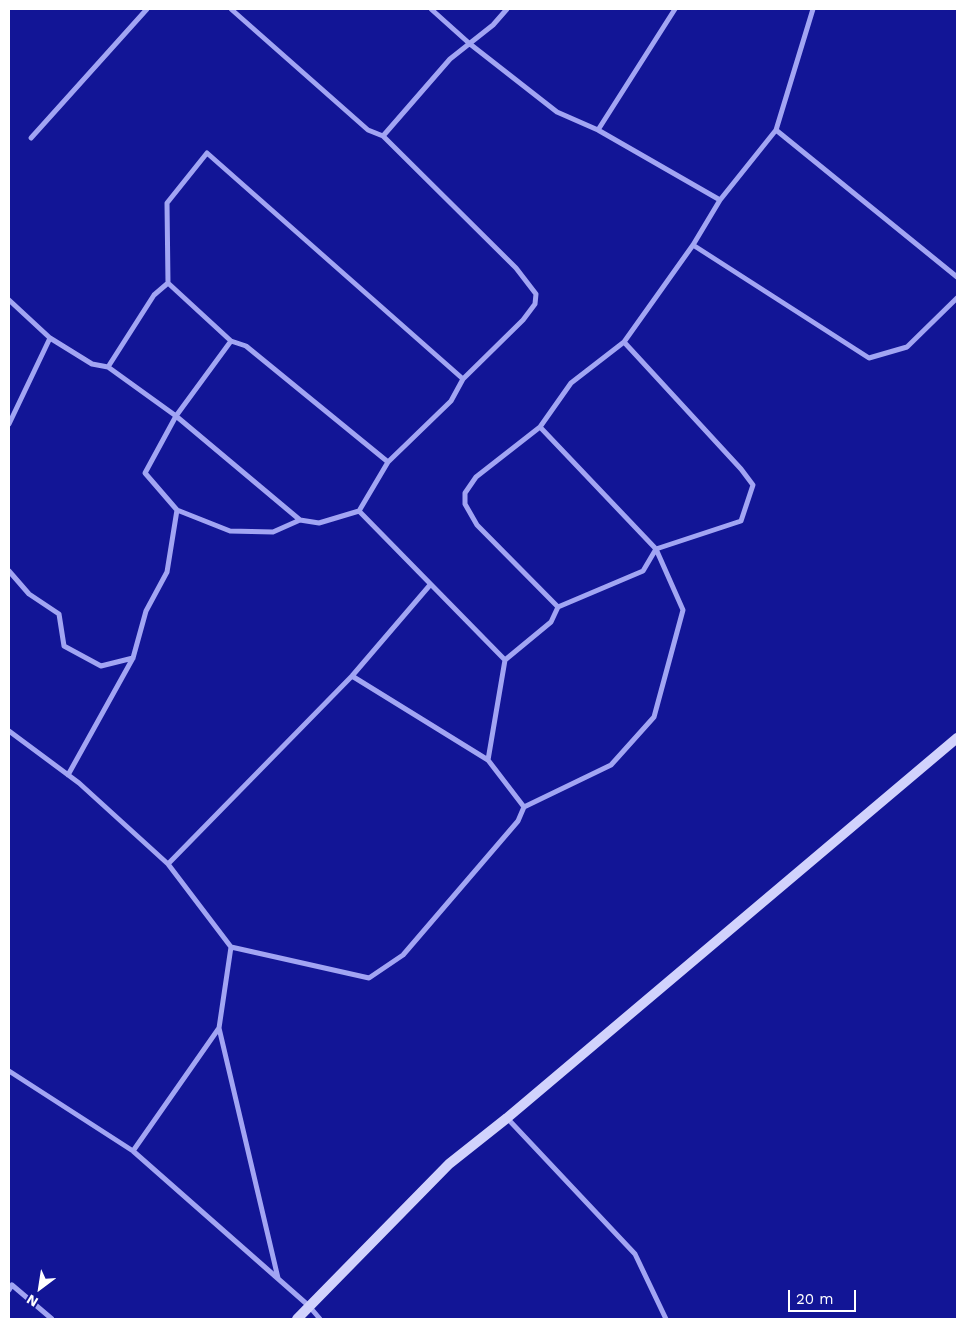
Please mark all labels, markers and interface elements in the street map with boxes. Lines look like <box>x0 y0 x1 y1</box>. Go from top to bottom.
north arrow <box>15 1263 65 1313</box>
scale bar <box>791 1280 858 1312</box>
text: 20 m <box>796 1290 834 1308</box>
text: N <box>24 1291 41 1310</box>

